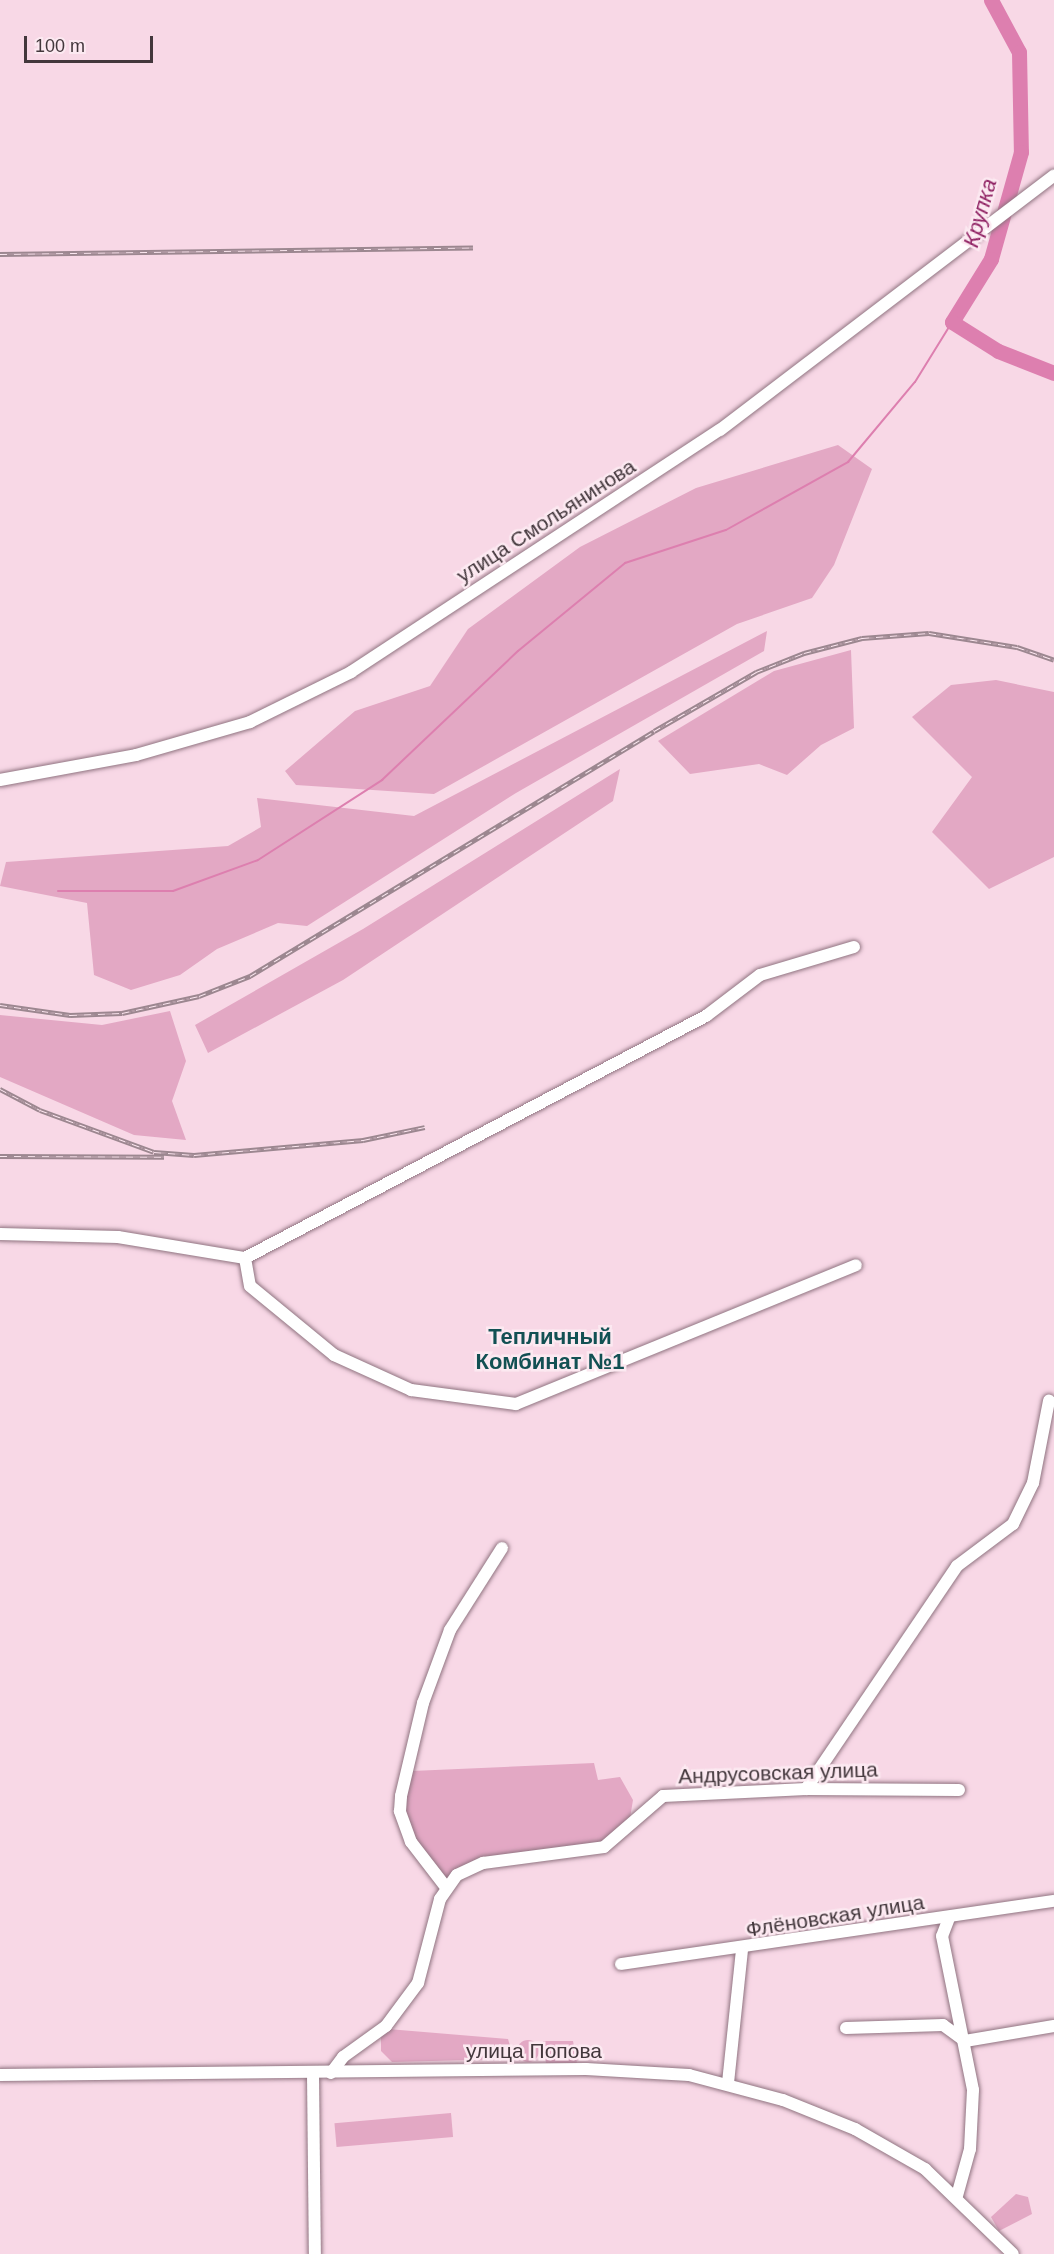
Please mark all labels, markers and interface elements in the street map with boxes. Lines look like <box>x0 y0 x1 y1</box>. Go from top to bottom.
scale bar <box>27 24 156 62</box>
text: 100 m <box>35 36 85 56</box>
water label: Крупка <box>958 176 1002 250</box>
street label: улица Смольянинова <box>452 454 640 588</box>
district label: Тепличный Комбинат №1 <box>476 1323 624 1374</box>
street label: Андрусовская улица <box>678 1757 878 1789</box>
street label: Флёновская улица <box>744 1889 926 1943</box>
street label: улица Попова <box>466 2038 602 2064</box>

